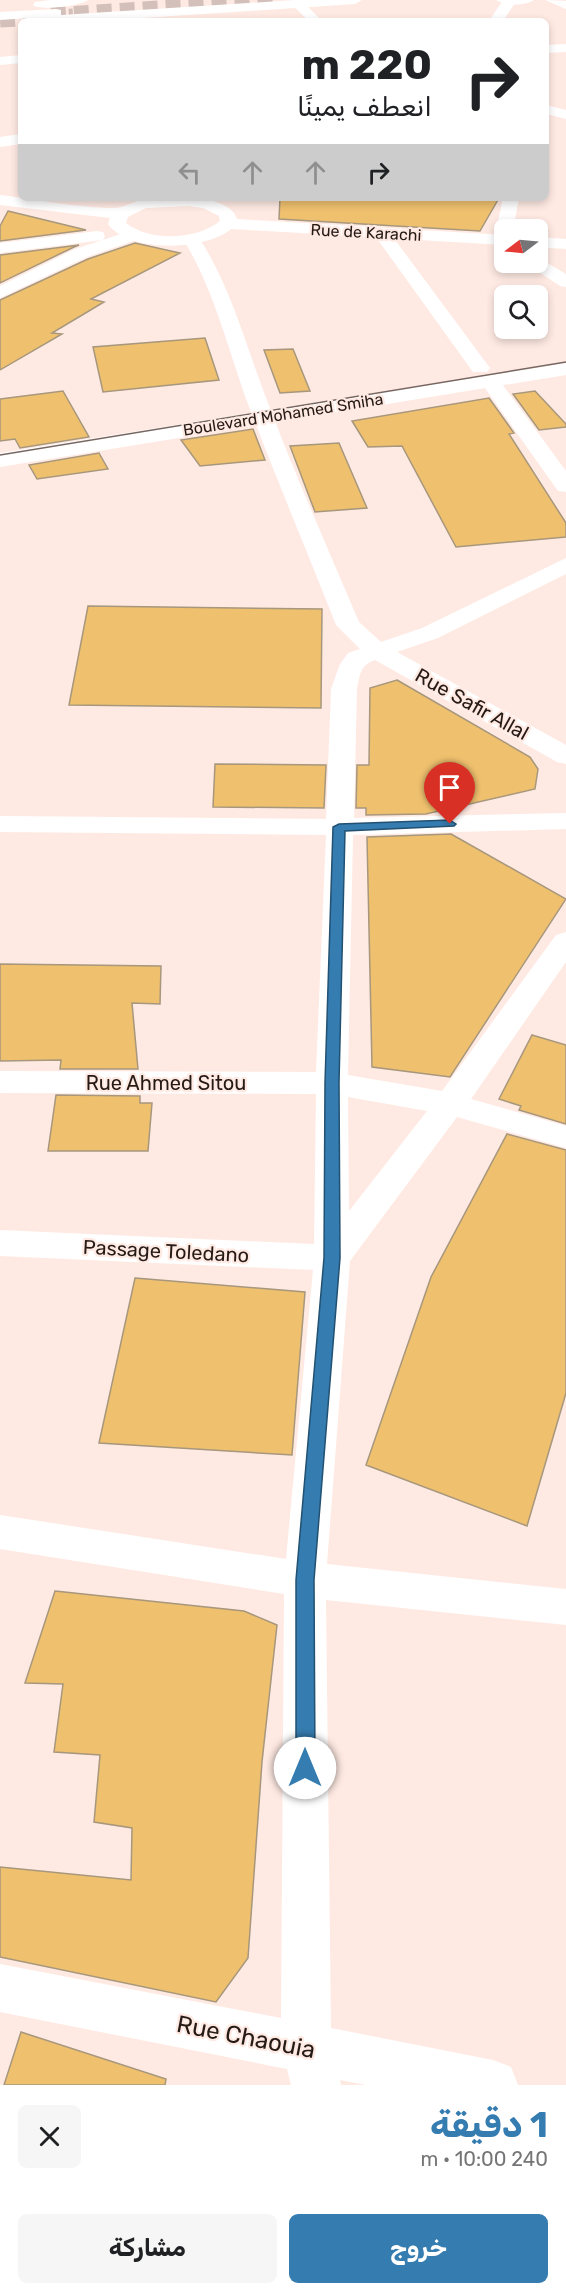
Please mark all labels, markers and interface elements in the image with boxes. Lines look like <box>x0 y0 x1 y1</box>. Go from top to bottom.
text: 220 m <box>301 40 432 90</box>
icon: right <box>453 42 531 120</box>
text: انعطف يمينًا <box>297 91 432 123</box>
icon: left <box>173 156 206 189</box>
icon: ahead <box>236 156 269 189</box>
icon: ahead <box>299 156 332 189</box>
icon: right <box>362 156 395 189</box>
north arrow <box>494 219 548 273</box>
map controls <box>494 219 548 339</box>
street label: Rue de Karachi <box>310 220 422 245</box>
button: search <box>494 285 548 339</box>
street label: Boulevard Mohamed Smiha <box>182 389 385 440</box>
street label: Rue Safir Allal <box>411 663 533 745</box>
pin <box>424 762 475 824</box>
icon: arrive <box>433 771 466 804</box>
street label: Rue Ahmed Sitou <box>86 1071 246 1095</box>
street label: Passage Toledano <box>82 1235 250 1267</box>
position arrow <box>273 1736 337 1800</box>
street label: Rue Chaouia <box>174 2010 318 2064</box>
text: 1 دقيقة <box>430 2103 548 2146</box>
button: close <box>18 2105 81 2168</box>
text: 240 m · 10:00 <box>420 2147 548 2171</box>
button: مشاركة <box>18 2214 277 2283</box>
button: خروج <box>289 2214 548 2283</box>

